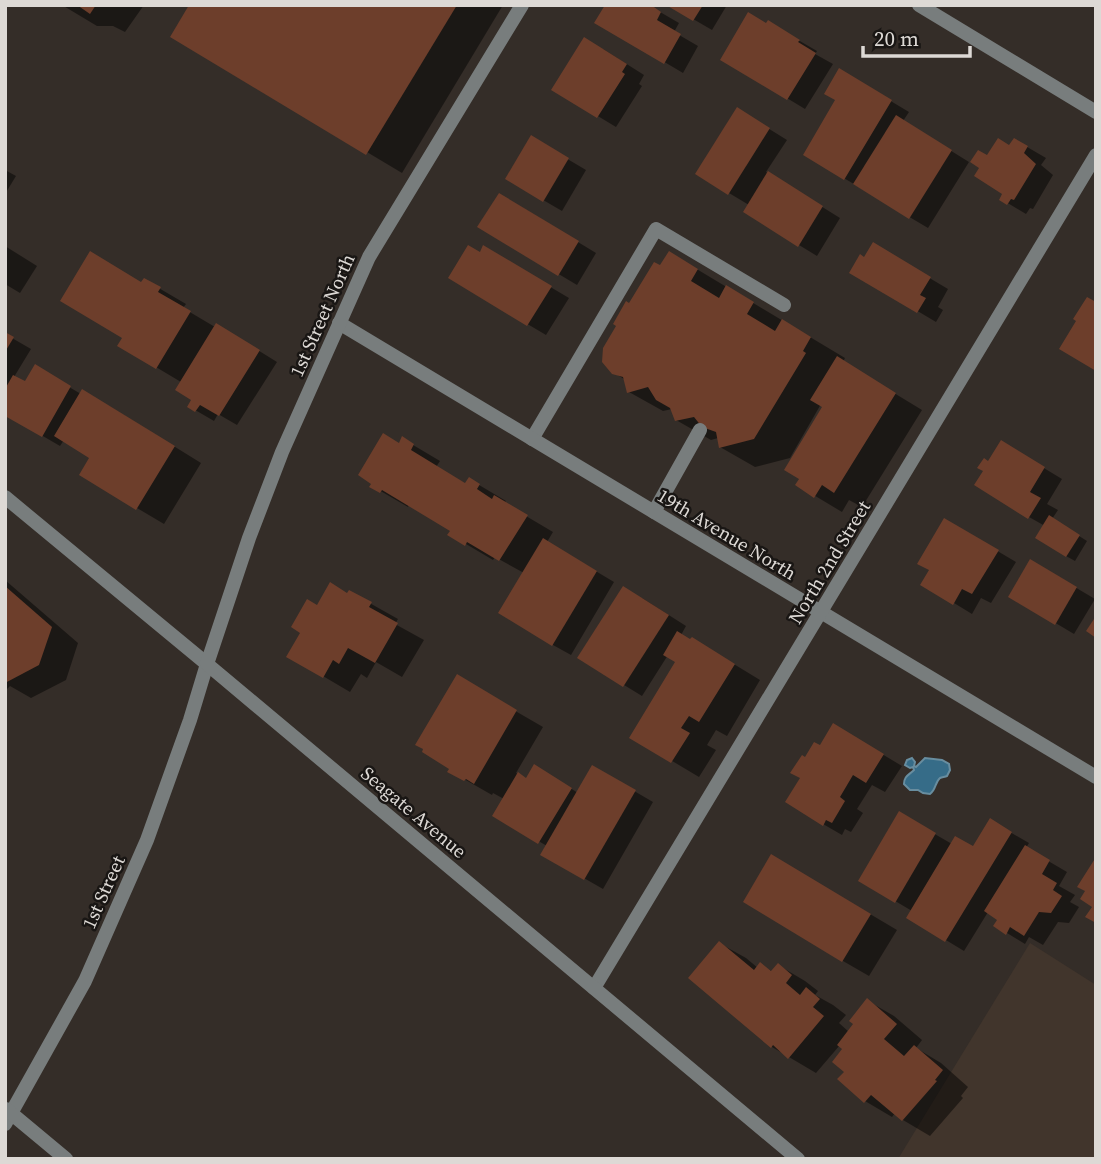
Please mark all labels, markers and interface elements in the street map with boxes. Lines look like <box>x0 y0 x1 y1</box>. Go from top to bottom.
scale bar <box>863 14 970 58</box>
text: 20 m <box>874 24 919 53</box>
street label: 1st Street North <box>283 249 361 381</box>
street label: 19th Avenue North <box>653 482 801 586</box>
street label: North 2nd Street <box>782 495 877 629</box>
street label: Seagate Avenue <box>356 760 472 864</box>
street label: 1st Street <box>75 851 131 933</box>

